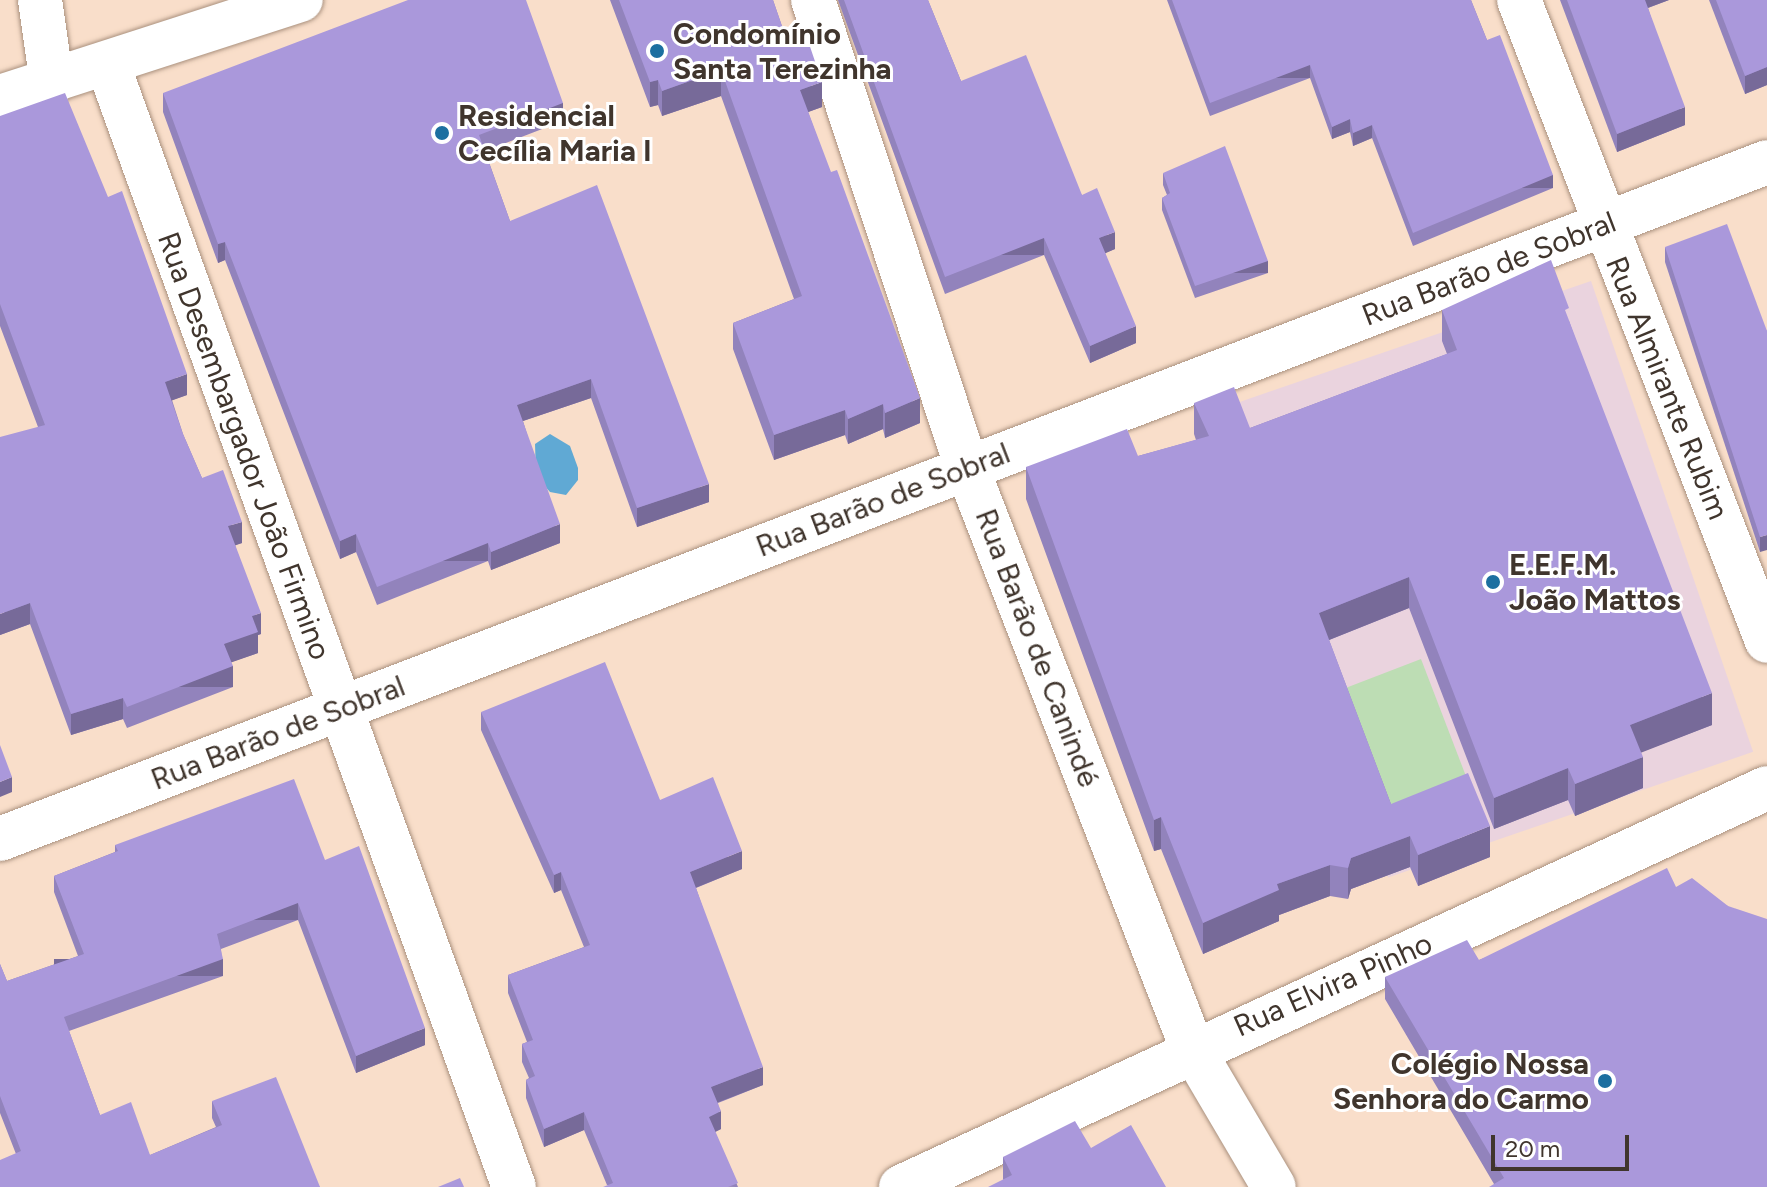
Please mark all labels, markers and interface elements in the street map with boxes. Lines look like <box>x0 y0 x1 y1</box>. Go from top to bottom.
place label: Condomínio Santa Terezinha <box>673 16 892 86</box>
marker: Condomínio Santa Terezinha <box>648 42 666 60</box>
place label: Residencial Cecília Maria I <box>458 98 652 168</box>
marker: Residencial Cecília Maria I <box>433 124 451 142</box>
street label: Rua Barão de Sobral <box>1357 204 1621 334</box>
street label: Rua Desembargador João Firmino <box>150 227 338 665</box>
street label: Rua Almirante Rubim <box>1598 251 1736 525</box>
street label: Rua Barão de Sobral <box>751 435 1015 565</box>
street label: Rua Barão de Canindé <box>967 504 1107 792</box>
place label: E.E.F.M. João Mattos <box>1509 547 1680 618</box>
marker: E.E.F.M. João Mattos <box>1484 573 1502 591</box>
street label: Rua Barão de Sobral <box>146 668 410 798</box>
street label: Rua Elvira Pinho <box>1228 925 1438 1045</box>
place label: Colégio Nossa Senhora do Carmo <box>1333 1046 1589 1116</box>
marker: Colégio Nossa Senhora do Carmo <box>1596 1072 1614 1090</box>
scale bar <box>1495 1119 1633 1169</box>
text: 20 m <box>1505 1134 1560 1163</box>

